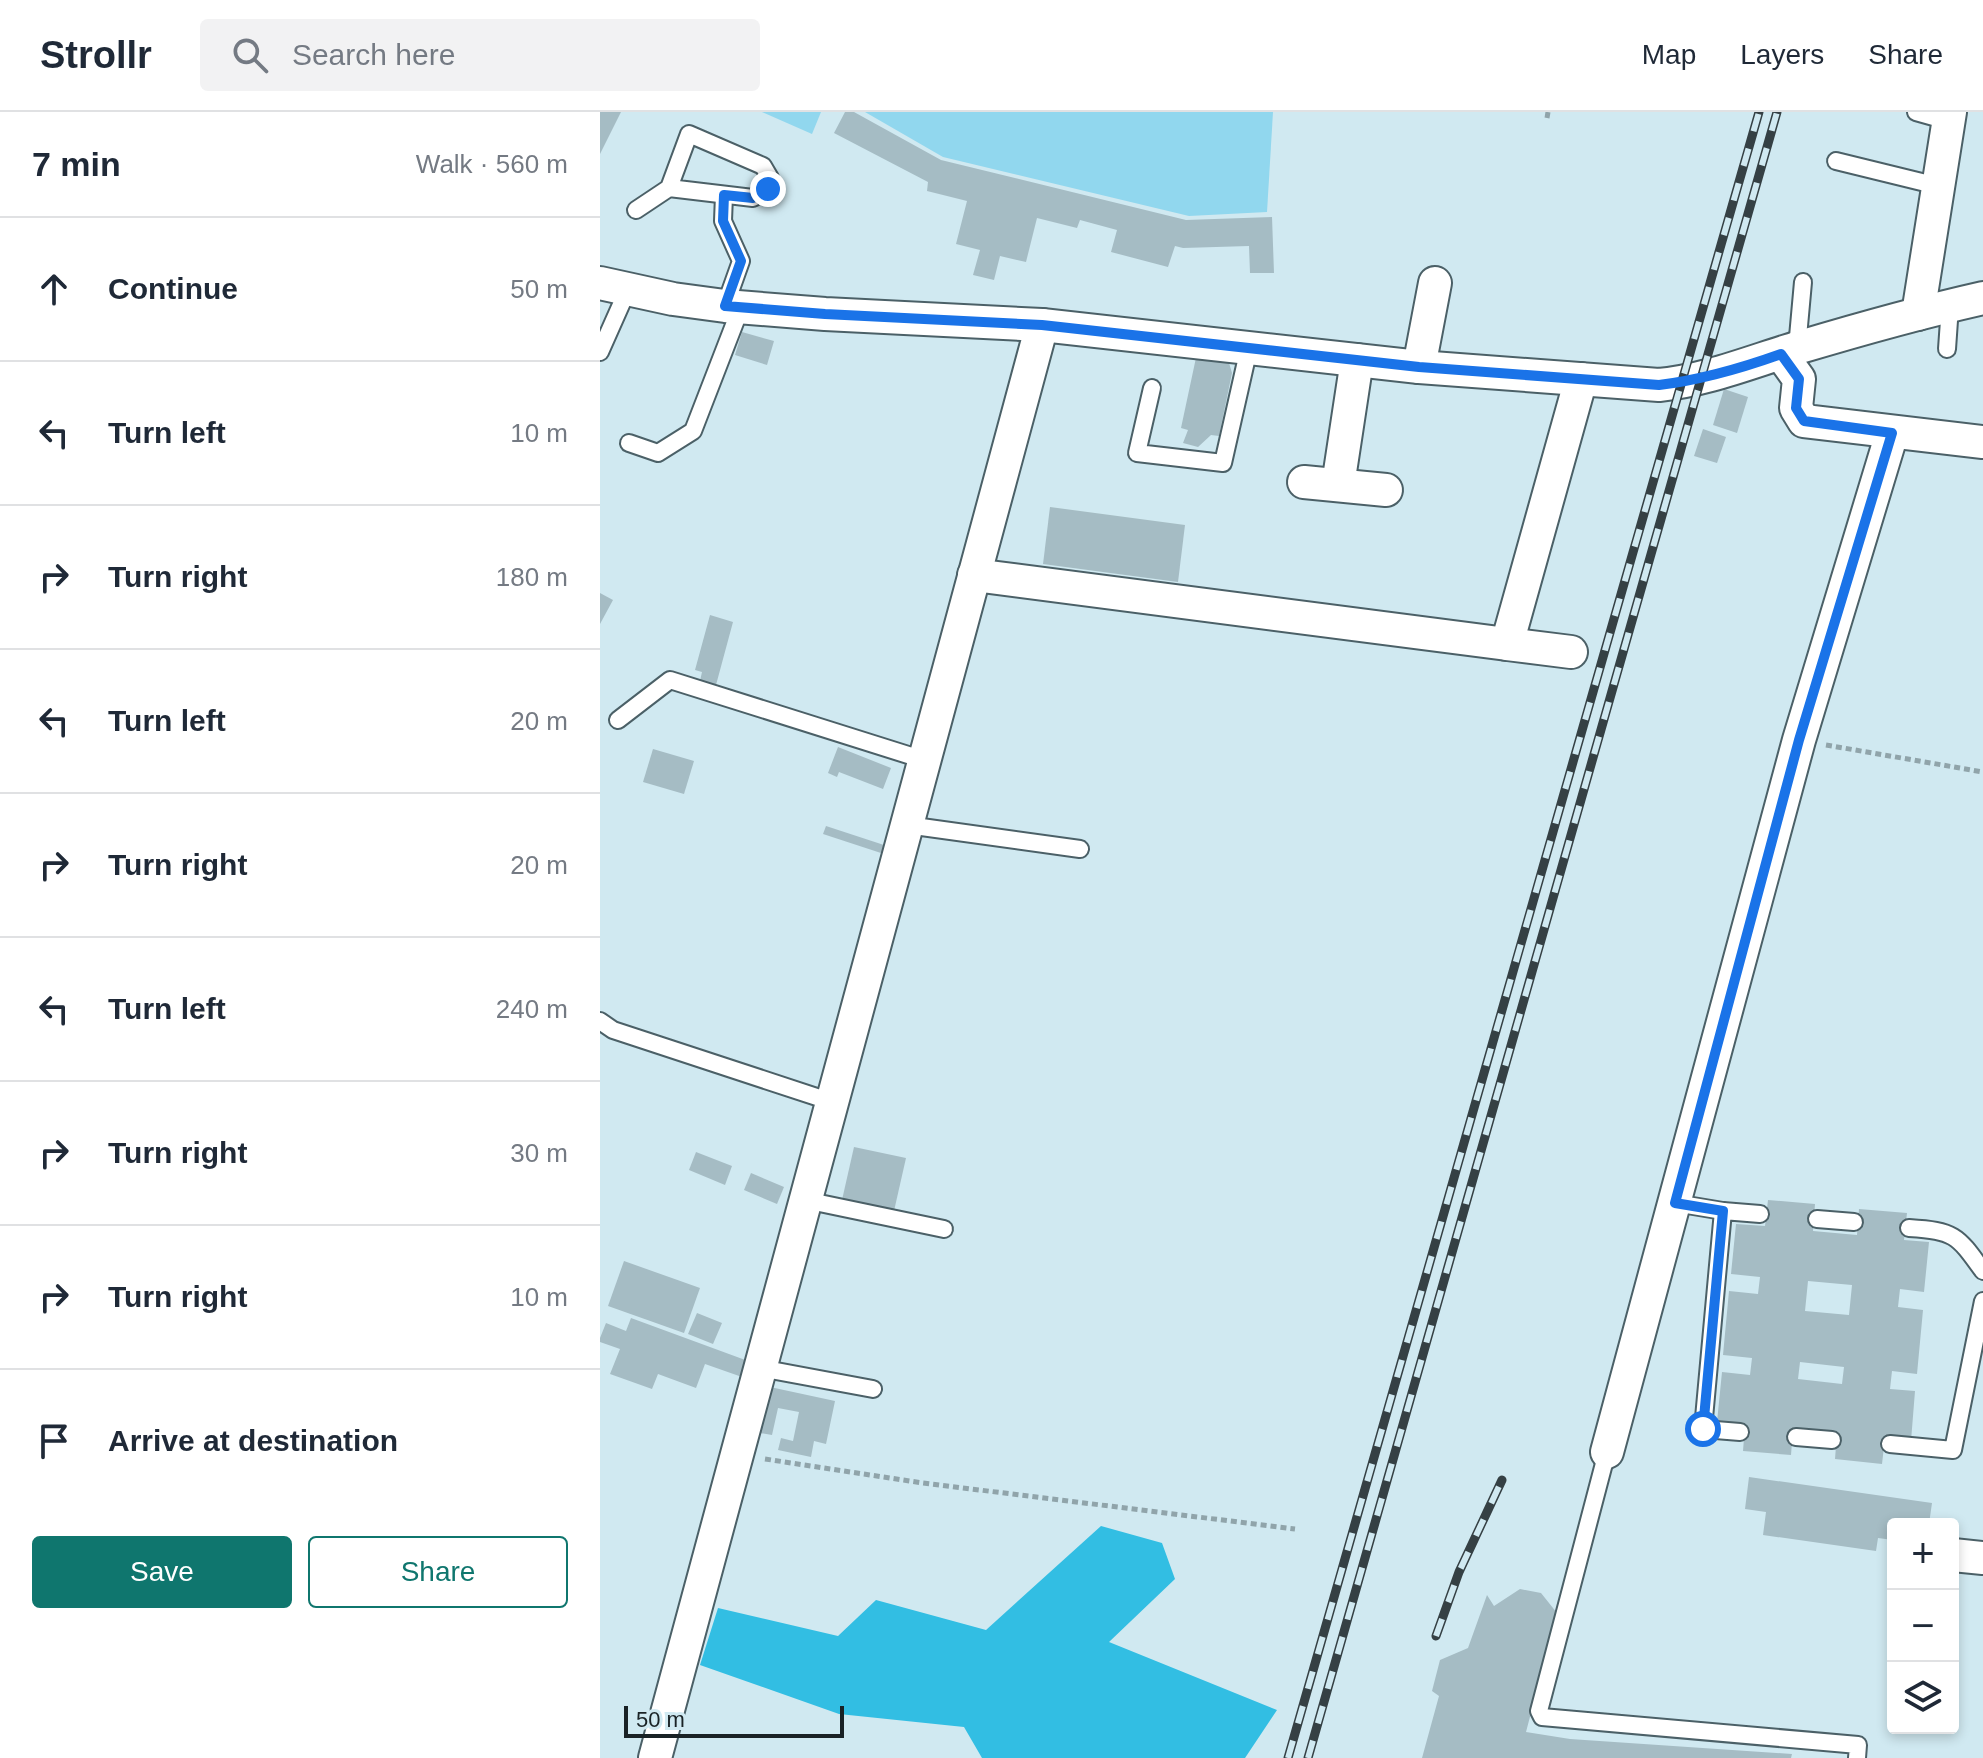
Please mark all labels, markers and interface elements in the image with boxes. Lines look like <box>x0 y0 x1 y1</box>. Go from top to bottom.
search box <box>200 19 760 91</box>
icon: search <box>228 33 272 77</box>
text: Strollr <box>40 34 152 76</box>
text: Search here <box>292 38 455 71</box>
text: Map <box>1642 39 1696 70</box>
text: Layers <box>1740 39 1824 70</box>
text: Share <box>1868 39 1943 70</box>
text: 7 min <box>32 145 121 183</box>
text: Walk · 560 m <box>416 149 568 179</box>
route end <box>750 171 786 207</box>
icon: ahead <box>32 267 76 311</box>
text: Continue <box>108 272 238 305</box>
text: 50 m <box>510 274 568 304</box>
icon: left <box>32 411 76 455</box>
text: Turn left <box>108 416 226 449</box>
text: 10 m <box>510 418 568 448</box>
icon: right <box>32 555 76 599</box>
text: Turn right <box>108 560 247 593</box>
text: 180 m <box>496 562 568 592</box>
icon: left <box>32 699 76 743</box>
text: Turn left <box>108 704 226 737</box>
text: 20 m <box>510 706 568 736</box>
icon: right <box>32 843 76 887</box>
text: Turn right <box>108 848 247 881</box>
text: 20 m <box>510 850 568 880</box>
icon: left <box>32 987 76 1031</box>
text: Turn left <box>108 992 226 1025</box>
text: 240 m <box>496 994 568 1024</box>
icon: right <box>32 1131 76 1175</box>
text: Turn right <box>108 1136 247 1169</box>
text: 30 m <box>510 1138 568 1168</box>
icon: right <box>32 1275 76 1319</box>
text: Turn right <box>108 1280 247 1313</box>
text: 10 m <box>510 1282 568 1312</box>
route start <box>1685 1411 1721 1447</box>
icon: arrive <box>32 1419 76 1463</box>
text: Arrive at destination <box>108 1424 398 1457</box>
map controls <box>1887 1518 1959 1734</box>
button: + <box>1887 1518 1959 1590</box>
button: Save <box>32 1536 292 1608</box>
button: Share <box>308 1536 568 1608</box>
button: − <box>1887 1590 1959 1662</box>
button: layers <box>1887 1662 1959 1734</box>
scale bar <box>624 1702 844 1738</box>
text: 50 m <box>636 1707 685 1732</box>

